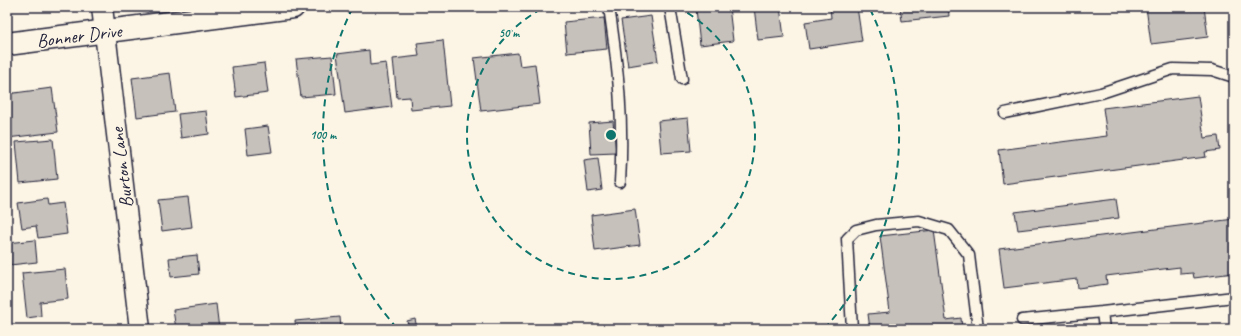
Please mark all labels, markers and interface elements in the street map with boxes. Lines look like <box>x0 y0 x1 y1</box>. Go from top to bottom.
street label: Bonner Drive <box>35 19 125 53</box>
text: 50 m <box>499 25 520 41</box>
street label: Burton Lane <box>105 125 139 209</box>
text: 100 m <box>310 127 337 143</box>
centre of rings <box>604 128 618 142</box>

